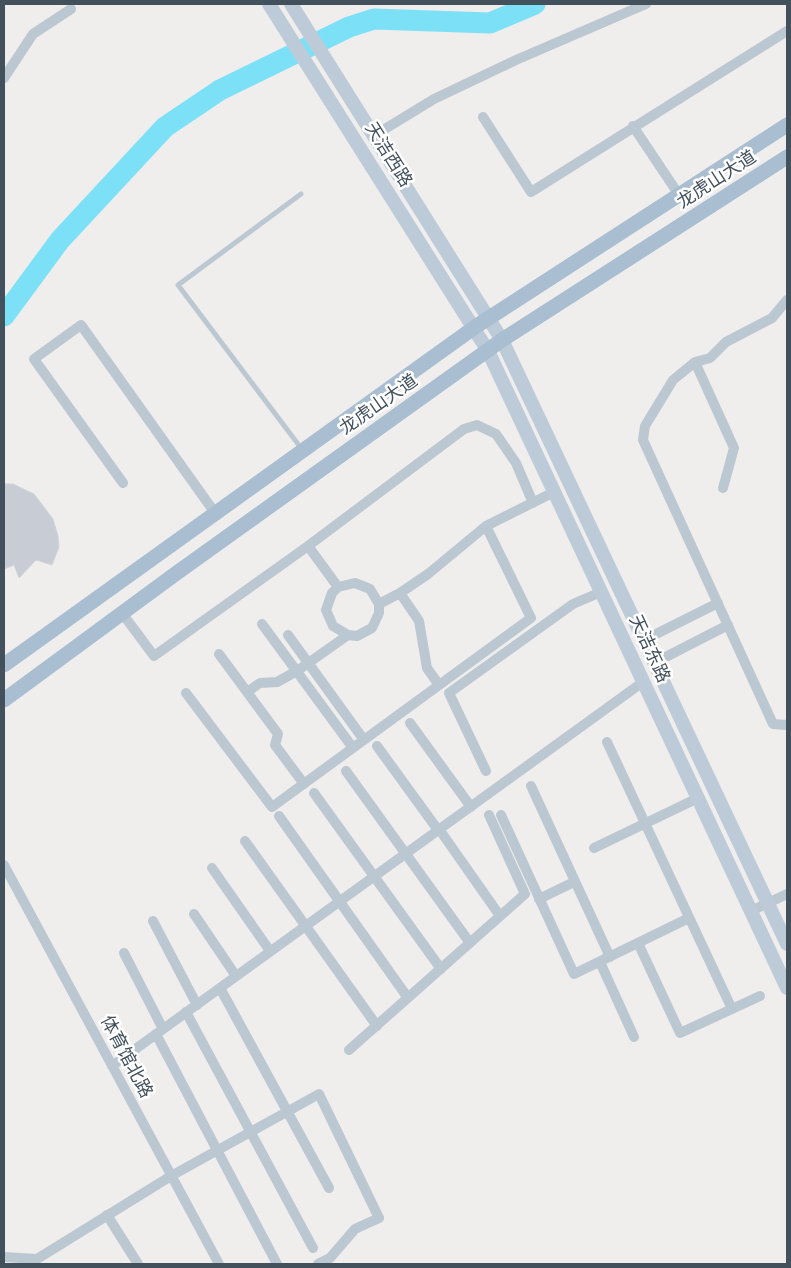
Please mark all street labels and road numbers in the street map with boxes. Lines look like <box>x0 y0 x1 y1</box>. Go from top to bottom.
street label: 天洁西路 <box>360 119 416 191</box>
street label: 龙虎山大道 <box>673 146 761 214</box>
street label: 龙虎山大道 <box>336 370 422 440</box>
street label: 天洁东路 <box>624 612 674 686</box>
street label: 体育馆北路 <box>95 1012 157 1102</box>

